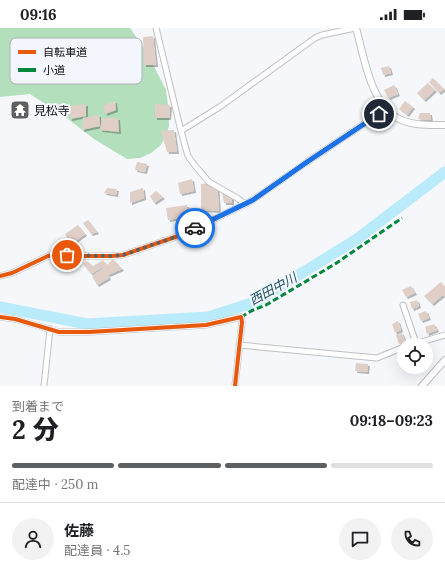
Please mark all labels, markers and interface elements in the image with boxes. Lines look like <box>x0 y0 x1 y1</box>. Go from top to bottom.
text: 09:16 <box>20 5 57 24</box>
legend <box>10 38 142 84</box>
text: 自転車道 <box>43 45 87 59</box>
text: 小道 <box>43 63 65 77</box>
pin <box>362 97 396 131</box>
temple icon: 見松寺 <box>9 99 31 121</box>
place label: 見松寺 <box>34 103 70 118</box>
icon: home <box>368 103 390 125</box>
courier <box>175 208 215 248</box>
icon: car <box>184 217 206 239</box>
pin <box>50 238 84 272</box>
icon: bag <box>56 244 78 266</box>
water label: 西田中川 <box>246 268 302 309</box>
map controls <box>397 338 433 374</box>
button: locate <box>397 338 433 374</box>
text: 到着まで <box>12 398 64 415</box>
text: 09:18–09:23 <box>350 411 433 430</box>
text: 2 分 <box>12 413 59 446</box>
text: 配達中 · 250 m <box>12 476 98 493</box>
button: person <box>12 518 54 560</box>
button: chat <box>339 518 381 560</box>
button: phone <box>391 518 433 560</box>
text: 佐藤 <box>64 521 94 540</box>
text: 配達員 · 4.5 <box>64 542 130 559</box>

